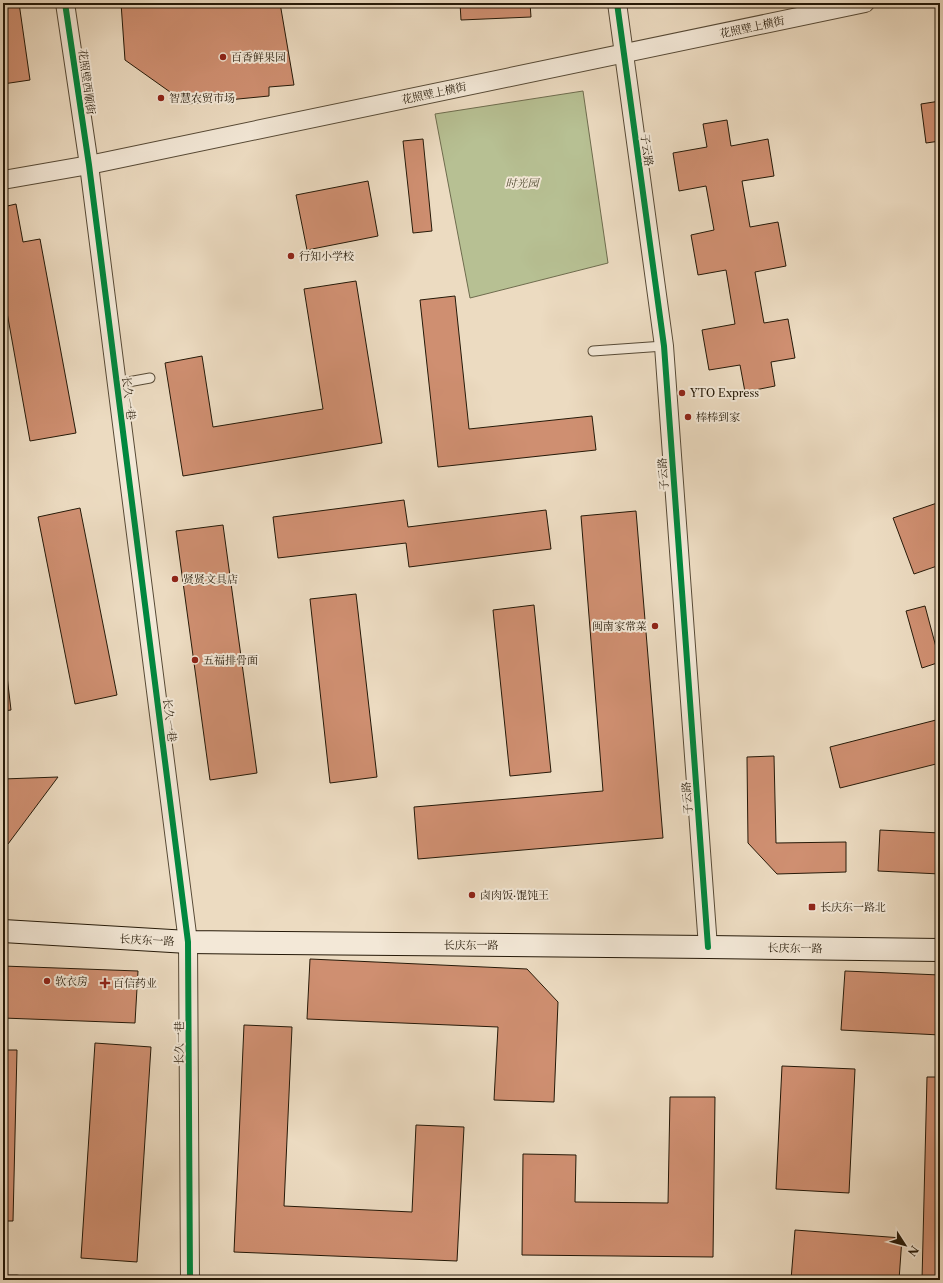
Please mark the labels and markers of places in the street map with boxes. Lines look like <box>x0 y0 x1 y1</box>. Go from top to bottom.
place label: 百香鲜果园 <box>231 50 286 64</box>
marker: 百香鲜果园 <box>218 52 228 62</box>
place label: 智慧农贸市场 <box>169 91 235 105</box>
marker: 智慧农贸市场 <box>156 93 166 103</box>
place label: 行知小学校 <box>299 249 354 263</box>
marker: 行知小学校 <box>286 251 296 261</box>
place label: YTO Express <box>689 386 759 400</box>
marker: YTO Express <box>677 388 687 398</box>
place label: 棒棒到家 <box>696 410 740 424</box>
marker: 棒棒到家 <box>683 412 693 422</box>
place label: 贤贤文具店 <box>183 572 238 586</box>
marker: 贤贤文具店 <box>170 574 180 584</box>
place label: 闽南家常菜 <box>592 619 647 633</box>
marker: 闽南家常菜 <box>650 621 660 631</box>
place label: 五福排骨面 <box>203 653 258 667</box>
marker: 五福排骨面 <box>190 655 200 665</box>
place label: 卤肉饭·馄饨王 <box>480 888 549 902</box>
marker: 卤肉饭·馄饨王 <box>467 890 477 900</box>
place label: 长庆东一路北 <box>820 900 886 914</box>
marker: 长庆东一路北 <box>807 902 817 912</box>
place label: 软衣房 <box>55 974 88 988</box>
marker: 软衣房 <box>42 976 52 986</box>
place label: 百信药业 <box>113 976 157 990</box>
marker: 百信药业 <box>100 978 110 988</box>

